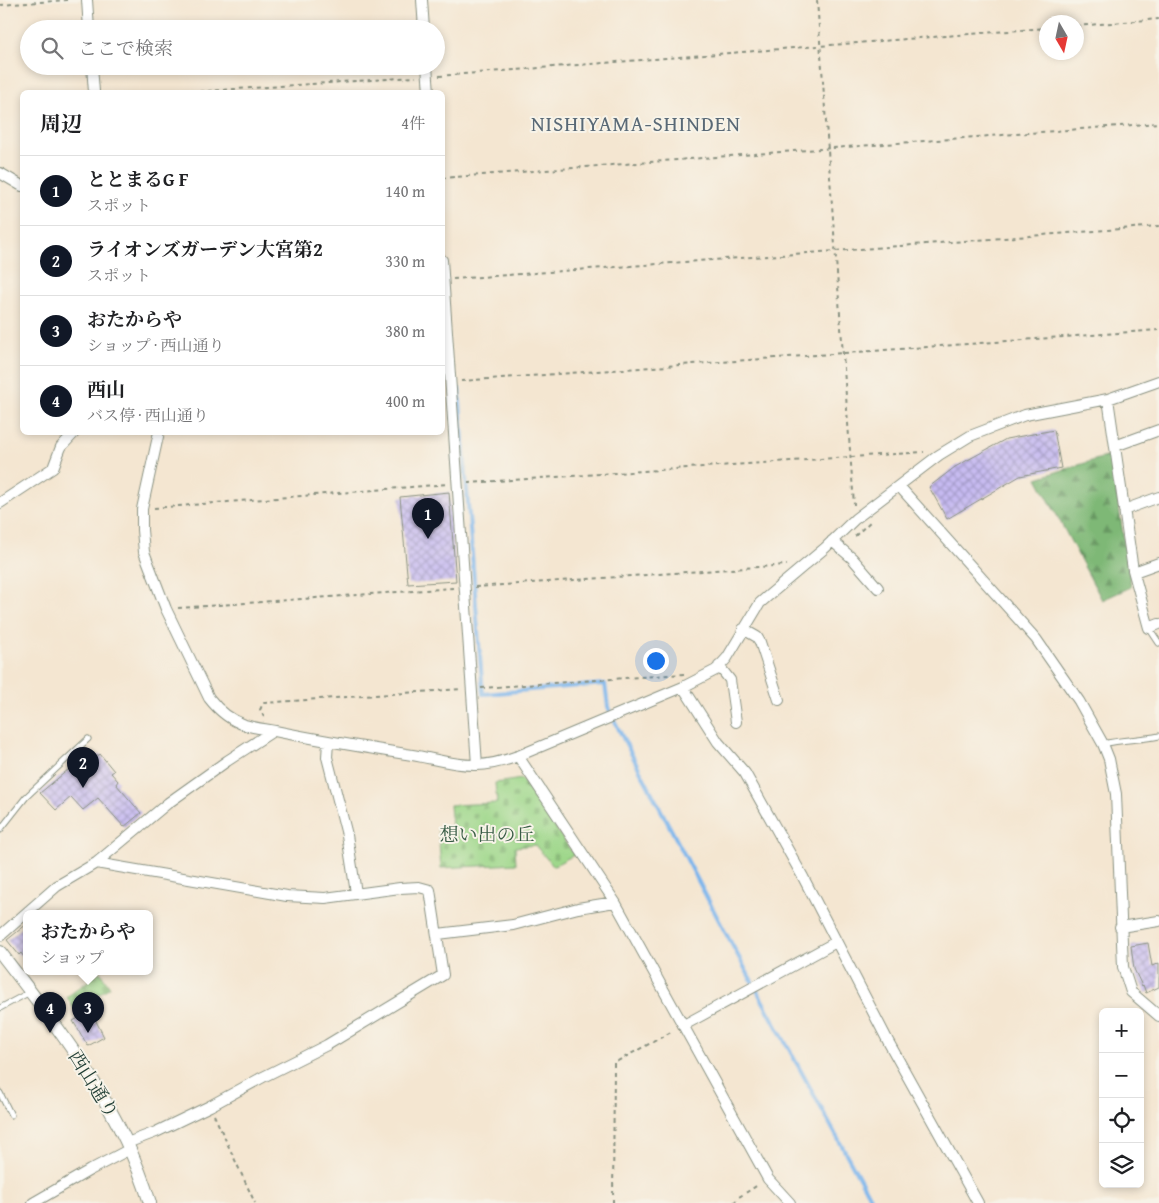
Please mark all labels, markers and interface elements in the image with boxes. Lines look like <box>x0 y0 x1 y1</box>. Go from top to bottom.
north arrow <box>1039 15 1084 60</box>
search box <box>20 20 445 75</box>
icon: search <box>38 34 66 62</box>
text: ここで検索 <box>78 34 173 62</box>
text: 周辺 <box>40 108 82 139</box>
district label: NISHIYAMA-SHINDEN <box>531 108 741 139</box>
text: 4件 <box>401 111 425 135</box>
text: ととまるG F <box>87 165 189 193</box>
text: 1 <box>52 179 60 203</box>
text: 140 m <box>385 179 425 203</box>
text: スポット <box>87 193 151 217</box>
text: ライオンズガーデン大宮第2 <box>87 235 323 263</box>
text: 2 <box>52 249 60 273</box>
text: 330 m <box>385 249 425 273</box>
text: スポット <box>87 263 151 287</box>
text: おたからや <box>87 305 182 333</box>
text: 3 <box>52 319 60 343</box>
text: 380 m <box>385 319 425 343</box>
text: ショップ · 西山通り <box>87 333 224 357</box>
text: 西山 <box>87 375 125 403</box>
text: 4 <box>52 389 60 413</box>
text: 400 m <box>385 389 425 413</box>
text: バス停 · 西山通り <box>87 403 209 427</box>
pin: 1 <box>412 498 444 539</box>
your location <box>643 648 669 674</box>
pin: 2 <box>67 747 99 788</box>
park label: 想い出の丘 <box>439 820 535 848</box>
popup <box>23 910 153 975</box>
text: おたからや <box>40 917 136 945</box>
text: ショップ <box>40 945 104 969</box>
pin: 4 <box>34 992 66 1033</box>
pin: 3 <box>72 992 104 1033</box>
map controls <box>1099 1008 1144 1188</box>
button: + <box>1099 1008 1144 1053</box>
street label: 西山通り <box>62 1044 126 1124</box>
button: − <box>1099 1053 1144 1098</box>
button: locate <box>1099 1098 1144 1143</box>
button: layers <box>1099 1143 1144 1188</box>

